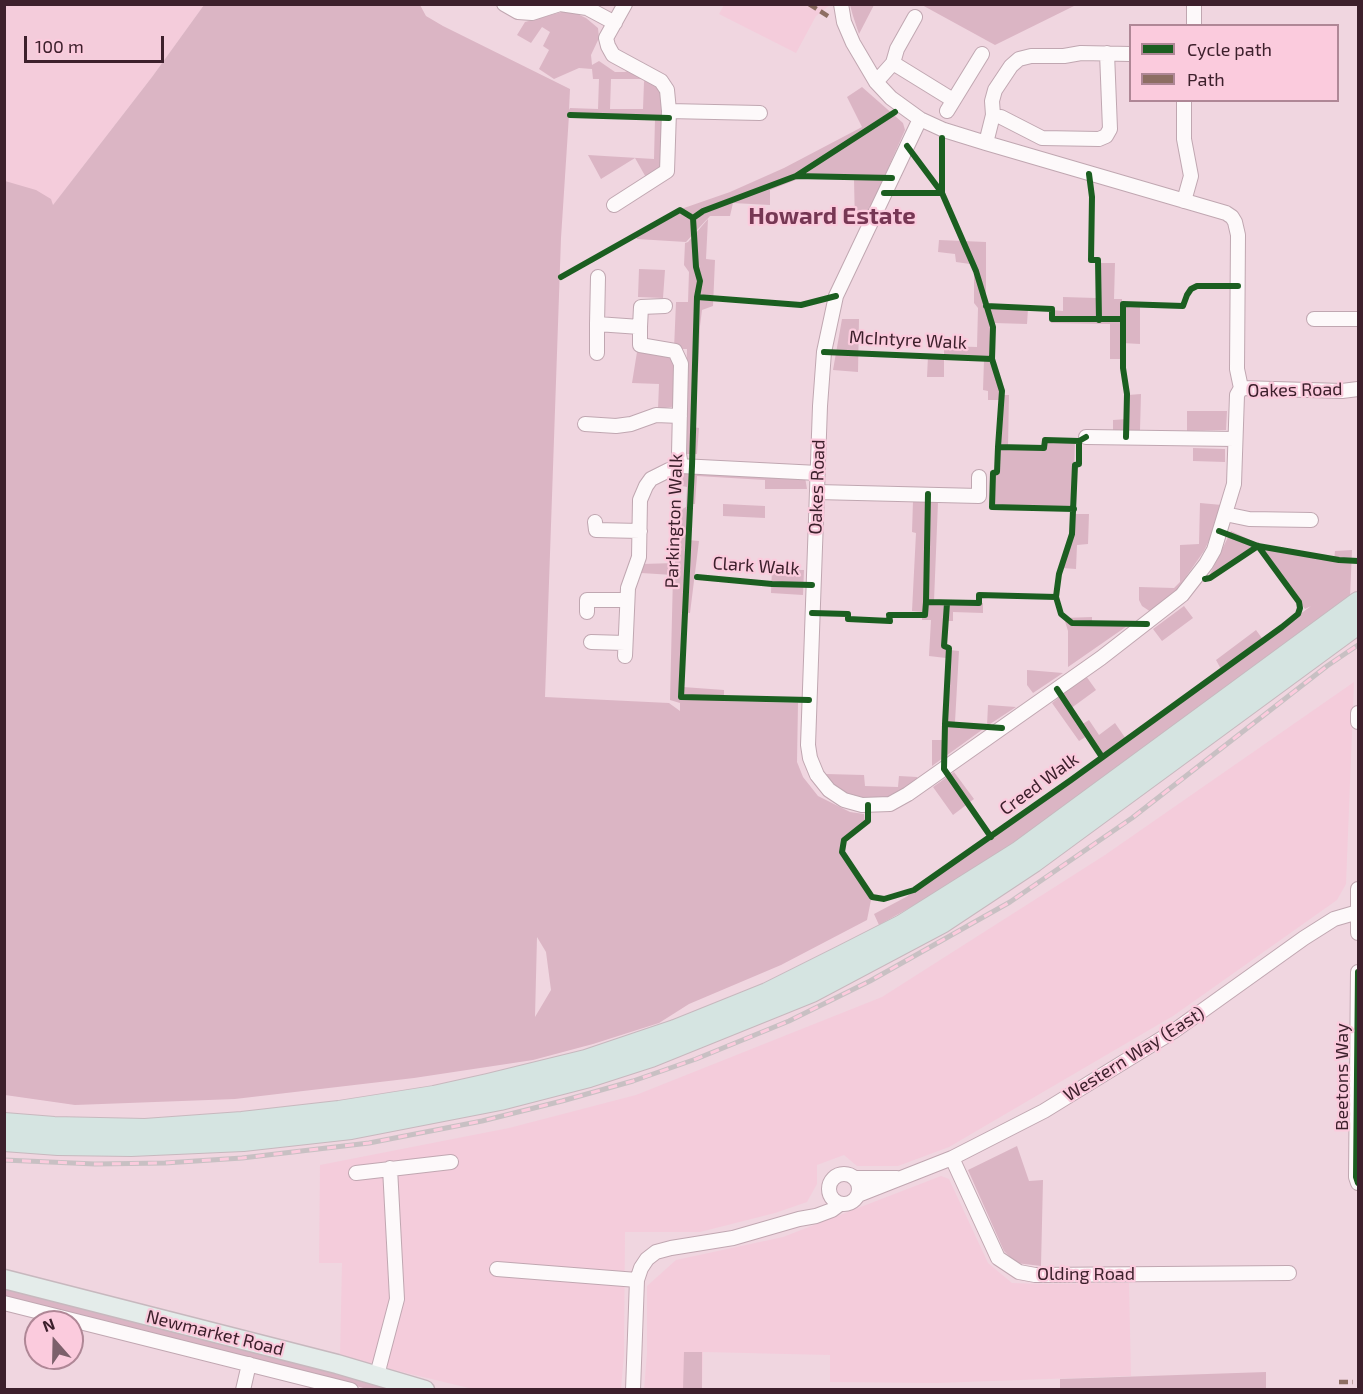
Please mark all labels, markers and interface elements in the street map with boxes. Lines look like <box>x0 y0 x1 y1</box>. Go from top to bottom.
scale bar <box>27 24 166 62</box>
legend <box>1129 24 1339 102</box>
text: 100 m <box>35 35 84 57</box>
text: Cycle path <box>1187 38 1272 60</box>
text: Path <box>1187 68 1225 90</box>
district label: Howard Estate <box>748 202 916 230</box>
street label: McIntyre Walk <box>848 326 968 354</box>
street label: Oakes Road <box>1247 378 1343 402</box>
street label: Oakes Road <box>805 439 829 535</box>
street label: Parkington Walk <box>661 453 687 589</box>
street label: Clark Walk <box>712 552 800 580</box>
street label: Creed Walk <box>995 748 1083 820</box>
street label: Western Way (East) <box>1060 1002 1208 1106</box>
street label: Beetons Way <box>1331 1023 1353 1131</box>
street label: Olding Road <box>1037 1263 1135 1285</box>
street label: Newmarket Road <box>144 1305 286 1361</box>
north arrow <box>24 1310 84 1370</box>
text: N <box>40 1314 57 1335</box>

